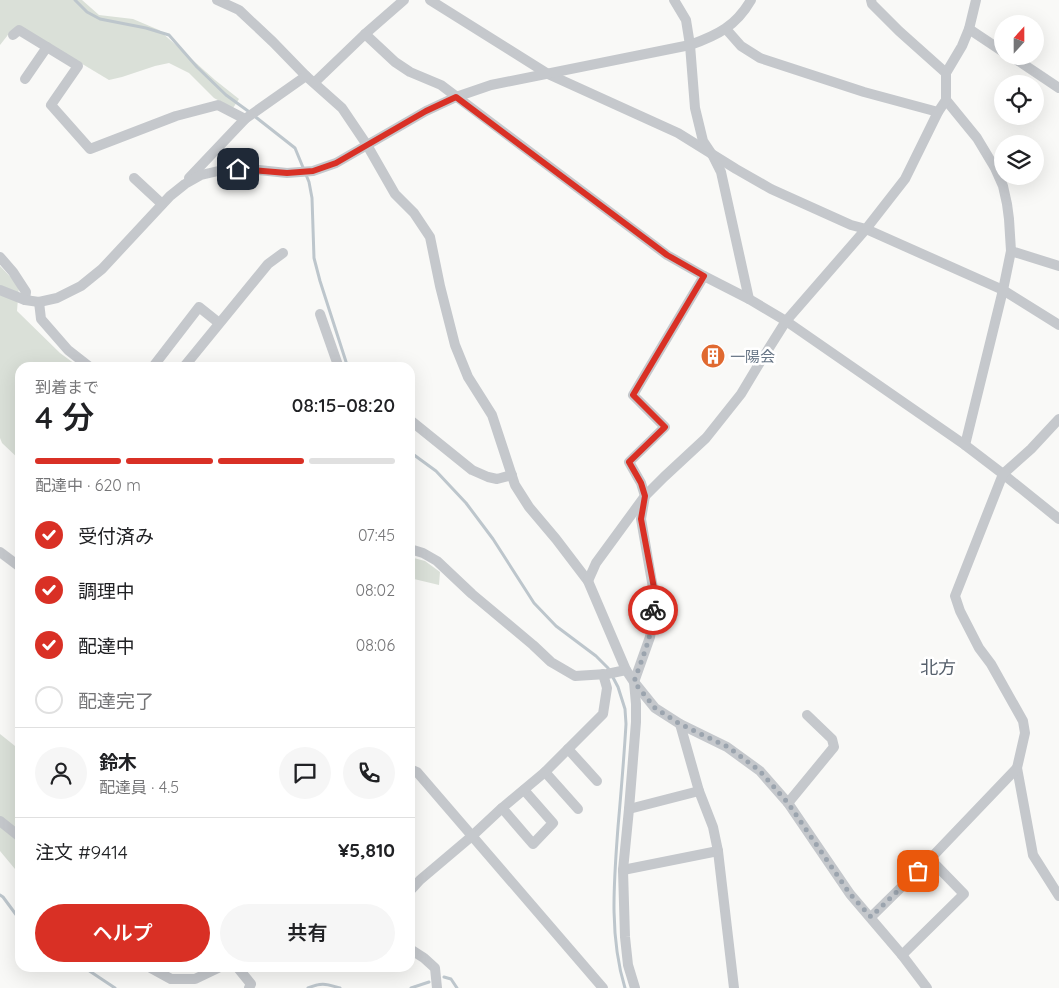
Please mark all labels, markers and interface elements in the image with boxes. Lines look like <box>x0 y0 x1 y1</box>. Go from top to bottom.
north arrow <box>994 15 1044 65</box>
map controls <box>994 15 1044 185</box>
button: locate <box>994 75 1044 125</box>
button: layers <box>994 135 1044 185</box>
pin <box>217 148 259 190</box>
icon: home <box>224 155 252 183</box>
building icon: 一陽会 <box>700 343 726 369</box>
place label: 一陽会 <box>730 347 775 366</box>
text: 到着まで <box>35 377 99 397</box>
text: 08:15–08:20 <box>292 393 395 417</box>
text: 4 分 <box>35 397 94 437</box>
text: 配達中 · 620 m <box>35 475 141 495</box>
icon: check <box>35 521 63 549</box>
text: 受付済み <box>78 524 154 548</box>
text: 07:45 <box>358 525 395 545</box>
icon: check <box>35 576 63 604</box>
text: 調理中 <box>78 579 135 603</box>
text: 08:02 <box>355 580 395 600</box>
courier <box>628 585 678 635</box>
icon: bike <box>639 596 667 624</box>
icon: check <box>35 631 63 659</box>
text: 配達中 <box>78 634 135 658</box>
text: 08:06 <box>356 635 395 655</box>
district label: 北方 <box>920 656 956 679</box>
text: 配達完了 <box>78 689 154 713</box>
button: person <box>35 747 87 799</box>
button: chat <box>279 747 331 799</box>
button: phone <box>343 747 395 799</box>
text: 鈴木 <box>99 750 137 774</box>
text: 配達員 · 4.5 <box>99 777 179 797</box>
text: ¥5,810 <box>338 838 395 862</box>
text: 注文 #9414 <box>35 840 128 864</box>
pin <box>897 850 939 892</box>
icon: bag <box>904 857 932 885</box>
button: ヘルプ <box>35 904 210 962</box>
button: 共有 <box>220 904 395 962</box>

